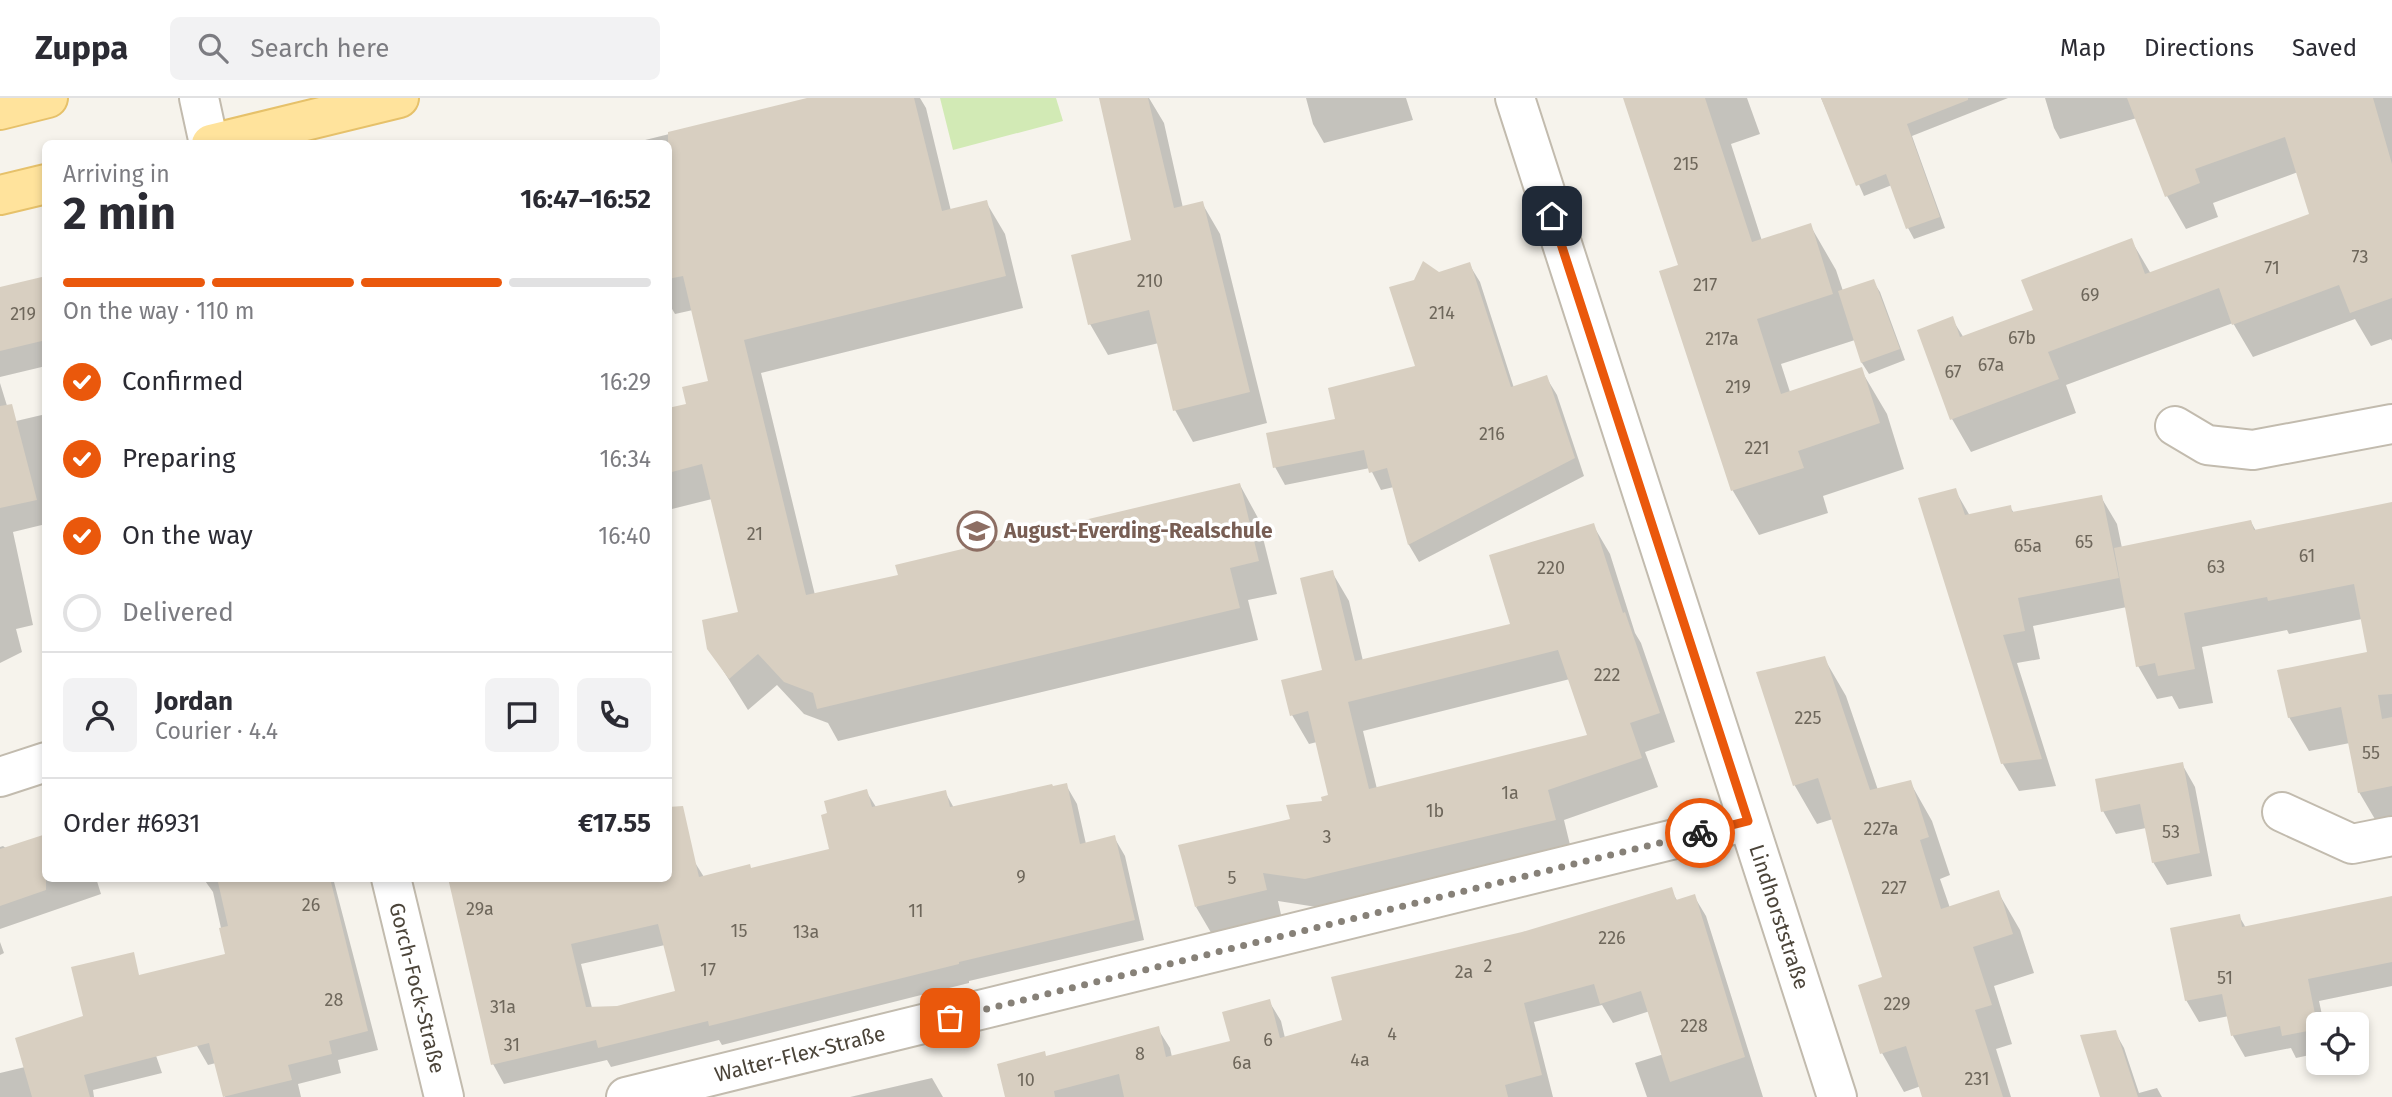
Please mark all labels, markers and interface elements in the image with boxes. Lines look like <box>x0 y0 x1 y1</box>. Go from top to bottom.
search box <box>170 17 660 80</box>
text: Zuppa <box>35 28 128 68</box>
icon: search <box>194 29 232 67</box>
text: Search here <box>250 33 389 64</box>
text: Map <box>2060 34 2106 62</box>
text: Directions <box>2144 34 2254 62</box>
text: Saved <box>2292 34 2357 62</box>
house number: 215 <box>1673 153 1699 175</box>
text: Arriving in <box>63 160 170 188</box>
text: 16:47–16:52 <box>520 184 651 215</box>
text: 2 min <box>63 186 176 241</box>
pin <box>1522 186 1582 246</box>
icon: home <box>1533 197 1571 235</box>
house number: 73 <box>2352 246 2368 268</box>
house number: 71 <box>2264 257 2280 279</box>
house number: 210 <box>1137 270 1163 292</box>
house number: 217 <box>1693 274 1717 296</box>
house number: 69 <box>2081 284 2099 306</box>
text: On the way · 110 m <box>63 297 255 325</box>
house number: 214 <box>1429 302 1455 324</box>
house number: 219 <box>10 303 36 325</box>
house number: 67b <box>2008 327 2036 349</box>
house number: 217a <box>1705 328 1739 350</box>
house number: 67a <box>1978 354 2004 376</box>
house number: 67 <box>1944 361 1962 383</box>
icon: check <box>63 363 101 401</box>
text: Confirmed <box>122 366 243 397</box>
text: 16:29 <box>600 368 651 396</box>
house number: 219 <box>1725 376 1751 398</box>
house number: 216 <box>1479 423 1505 445</box>
house number: 221 <box>1744 437 1770 459</box>
icon: check <box>63 440 101 478</box>
text: Preparing <box>122 443 235 474</box>
text: 16:34 <box>599 445 651 473</box>
school or university icon: August-Everding-Realschule <box>956 510 998 552</box>
icon: check <box>63 517 101 555</box>
place label: August-Everding-Realschule <box>1003 518 1273 544</box>
text: On the way <box>122 520 253 551</box>
text: 16:40 <box>598 522 651 550</box>
house number: 21 <box>747 523 763 545</box>
house number: 65 <box>2075 531 2093 553</box>
house number: 65a <box>2014 535 2042 557</box>
house number: 61 <box>2299 545 2315 567</box>
house number: 63 <box>2207 556 2225 578</box>
house number: 220 <box>1537 557 1565 579</box>
text: Delivered <box>122 597 234 628</box>
house number: 222 <box>1594 664 1620 686</box>
button: person <box>63 678 137 752</box>
button: chat <box>485 678 559 752</box>
button: phone <box>577 678 651 752</box>
text: Jordan <box>155 686 233 717</box>
house number: 225 <box>1795 707 1821 729</box>
text: Courier · 4.4 <box>155 717 278 745</box>
house number: 55 <box>2362 742 2380 764</box>
house number: 1a <box>1501 782 1519 804</box>
courier <box>1665 798 1735 868</box>
house number: 1b <box>1426 800 1444 822</box>
text: Order #6931 <box>63 808 201 839</box>
text: €17.55 <box>578 808 651 839</box>
icon: bike <box>1681 814 1719 852</box>
house number: 227a <box>1864 818 1898 840</box>
house number: 53 <box>2162 821 2180 843</box>
house number: 3 <box>1323 826 1331 848</box>
street label: Lindhorststraße <box>1743 841 1815 993</box>
house number: 9 <box>1016 866 1026 888</box>
house number: 5 <box>1227 867 1237 889</box>
house number: 227 <box>1881 877 1907 899</box>
house number: 26 <box>302 894 320 916</box>
house number: 29a <box>466 898 494 920</box>
street label: Gorch-Fock-Straße <box>383 900 451 1076</box>
house number: 11 <box>908 900 924 922</box>
house number: 15 <box>731 920 747 942</box>
house number: 13a <box>793 921 819 943</box>
house number: 226 <box>1598 927 1626 949</box>
house number: 2 <box>1484 955 1493 977</box>
house number: 17 <box>700 959 716 981</box>
house number: 2a <box>1455 961 1473 983</box>
house number: 51 <box>2217 967 2233 989</box>
pin <box>920 988 980 1048</box>
house number: 28 <box>325 989 343 1011</box>
house number: 229 <box>1883 993 1911 1015</box>
house number: 31a <box>490 996 516 1018</box>
icon: bag <box>931 999 969 1037</box>
map controls <box>2306 1012 2369 1075</box>
button: locate <box>2306 1012 2369 1075</box>
house number: 228 <box>1680 1015 1708 1037</box>
street label: Walter-Flex-Straße <box>712 1020 888 1088</box>
house number: 4 <box>1387 1023 1397 1045</box>
house number: 6 <box>1263 1029 1273 1051</box>
house number: 31 <box>504 1034 520 1056</box>
house number: 8 <box>1135 1043 1145 1065</box>
house number: 4a <box>1350 1049 1370 1071</box>
house number: 6a <box>1232 1052 1252 1074</box>
house number: 231 <box>1964 1068 1990 1090</box>
house number: 10 <box>1017 1069 1035 1091</box>

